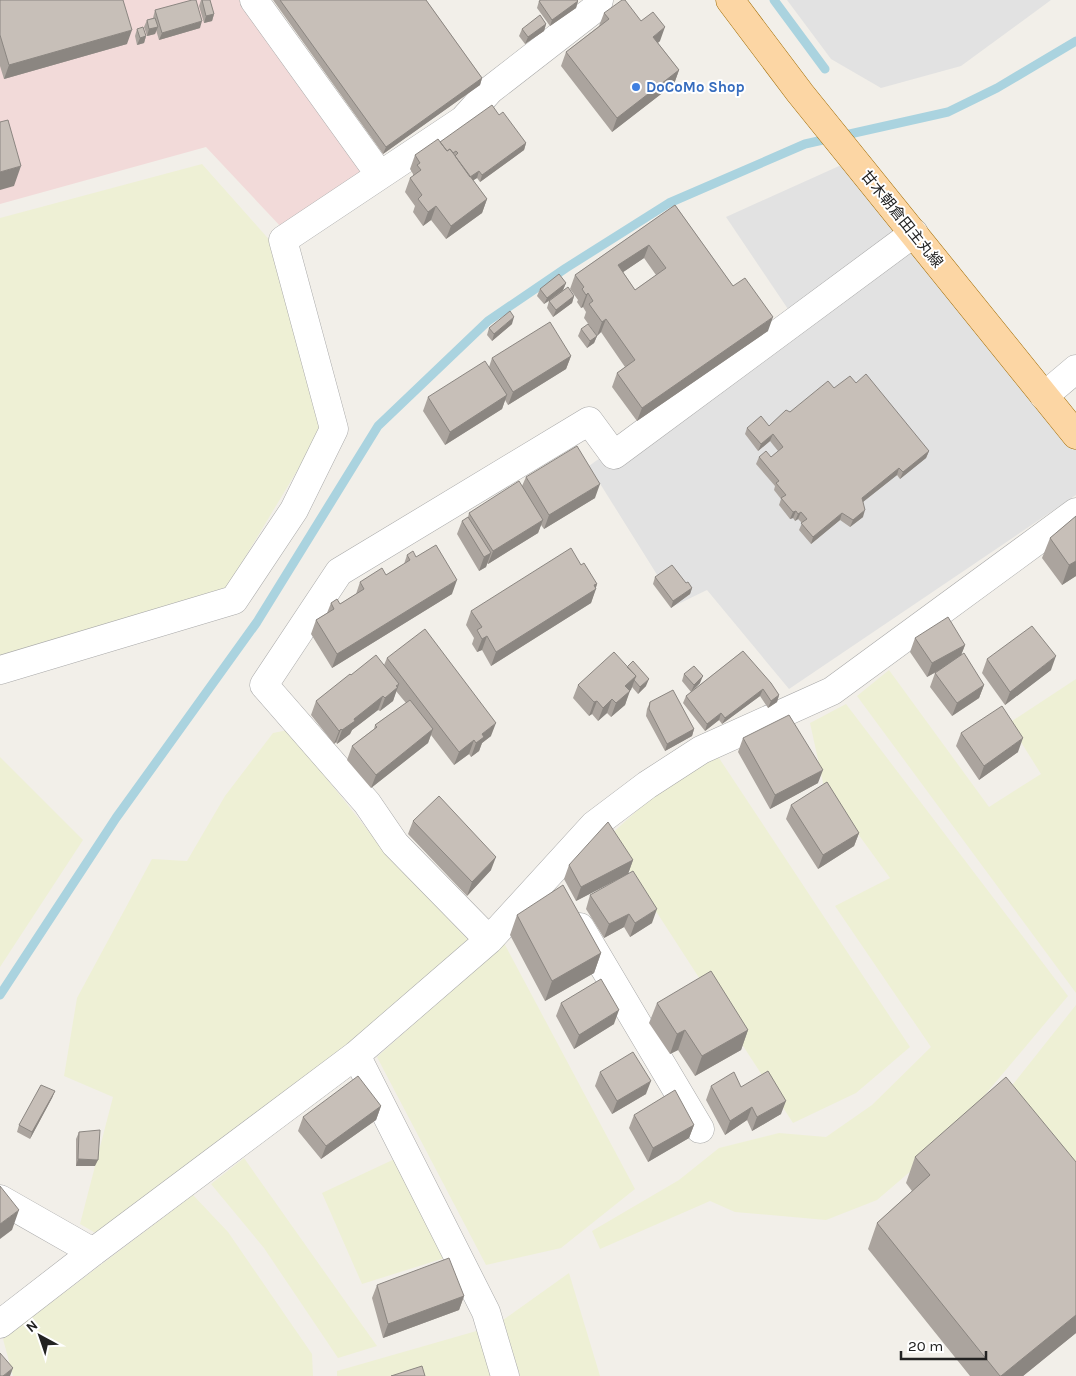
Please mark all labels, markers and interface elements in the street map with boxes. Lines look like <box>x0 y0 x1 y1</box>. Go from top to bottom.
place label: DoCoMo Shop <box>646 78 745 96</box>
marker: DoCoMo Shop <box>630 81 642 93</box>
street label: 甘木朝倉田主丸線 <box>857 167 947 271</box>
north arrow <box>15 1311 65 1361</box>
text: N <box>23 1317 41 1336</box>
scale bar <box>901 1328 986 1360</box>
text: 20 m <box>908 1337 943 1355</box>

